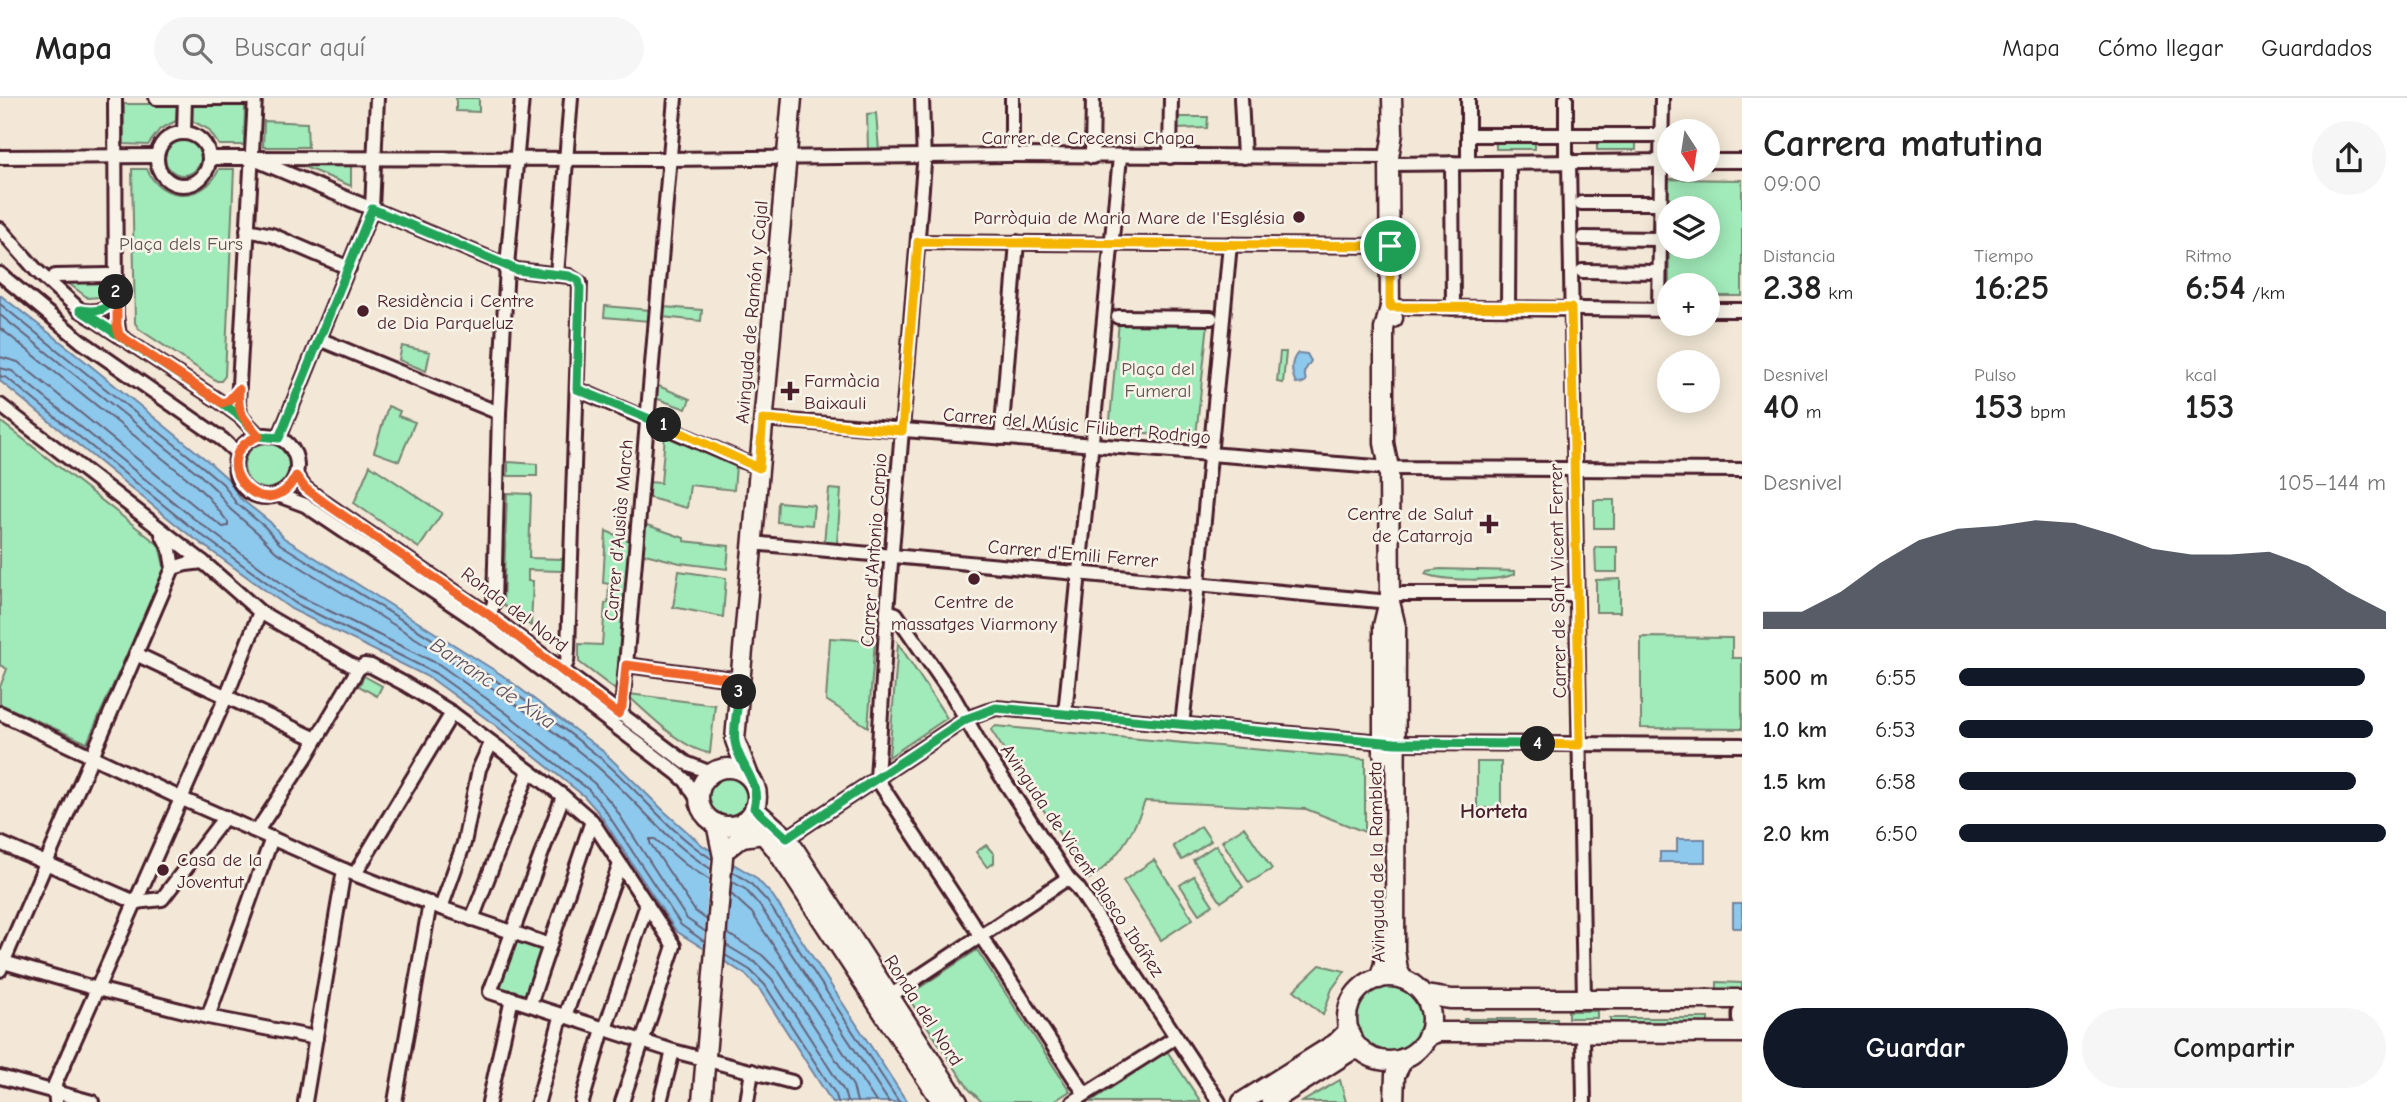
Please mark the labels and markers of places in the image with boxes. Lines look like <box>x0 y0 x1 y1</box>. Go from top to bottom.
place label: Parròquia de Maria Mare de l'Església <box>973 207 1285 229</box>
marker: Parròquia de Maria Mare de l'Església <box>1291 209 1307 225</box>
pin <box>1360 216 1420 276</box>
pin: 2 <box>99 274 134 310</box>
place label: Residència i Centre de Dia Parqueluz <box>377 290 534 334</box>
marker: Residència i Centre de Dia Parqueluz <box>355 303 371 319</box>
place label: Farmàcia Baixauli <box>804 370 880 414</box>
marker: Farmàcia Baixauli <box>782 383 798 399</box>
pin: 1 <box>646 408 682 442</box>
place label: Centre de Salut de Catarroja <box>1347 503 1474 547</box>
marker: Centre de Salut de Catarroja <box>1479 514 1499 534</box>
marker: Centre de massatges Viarmony <box>966 571 982 587</box>
place label: Centre de massatges Viarmony <box>891 591 1058 635</box>
pin: 3 <box>722 674 756 710</box>
pin: 4 <box>1520 726 1556 762</box>
place label: Casa de la Joventut <box>177 849 262 893</box>
marker: Casa de la Joventut <box>155 862 171 878</box>

